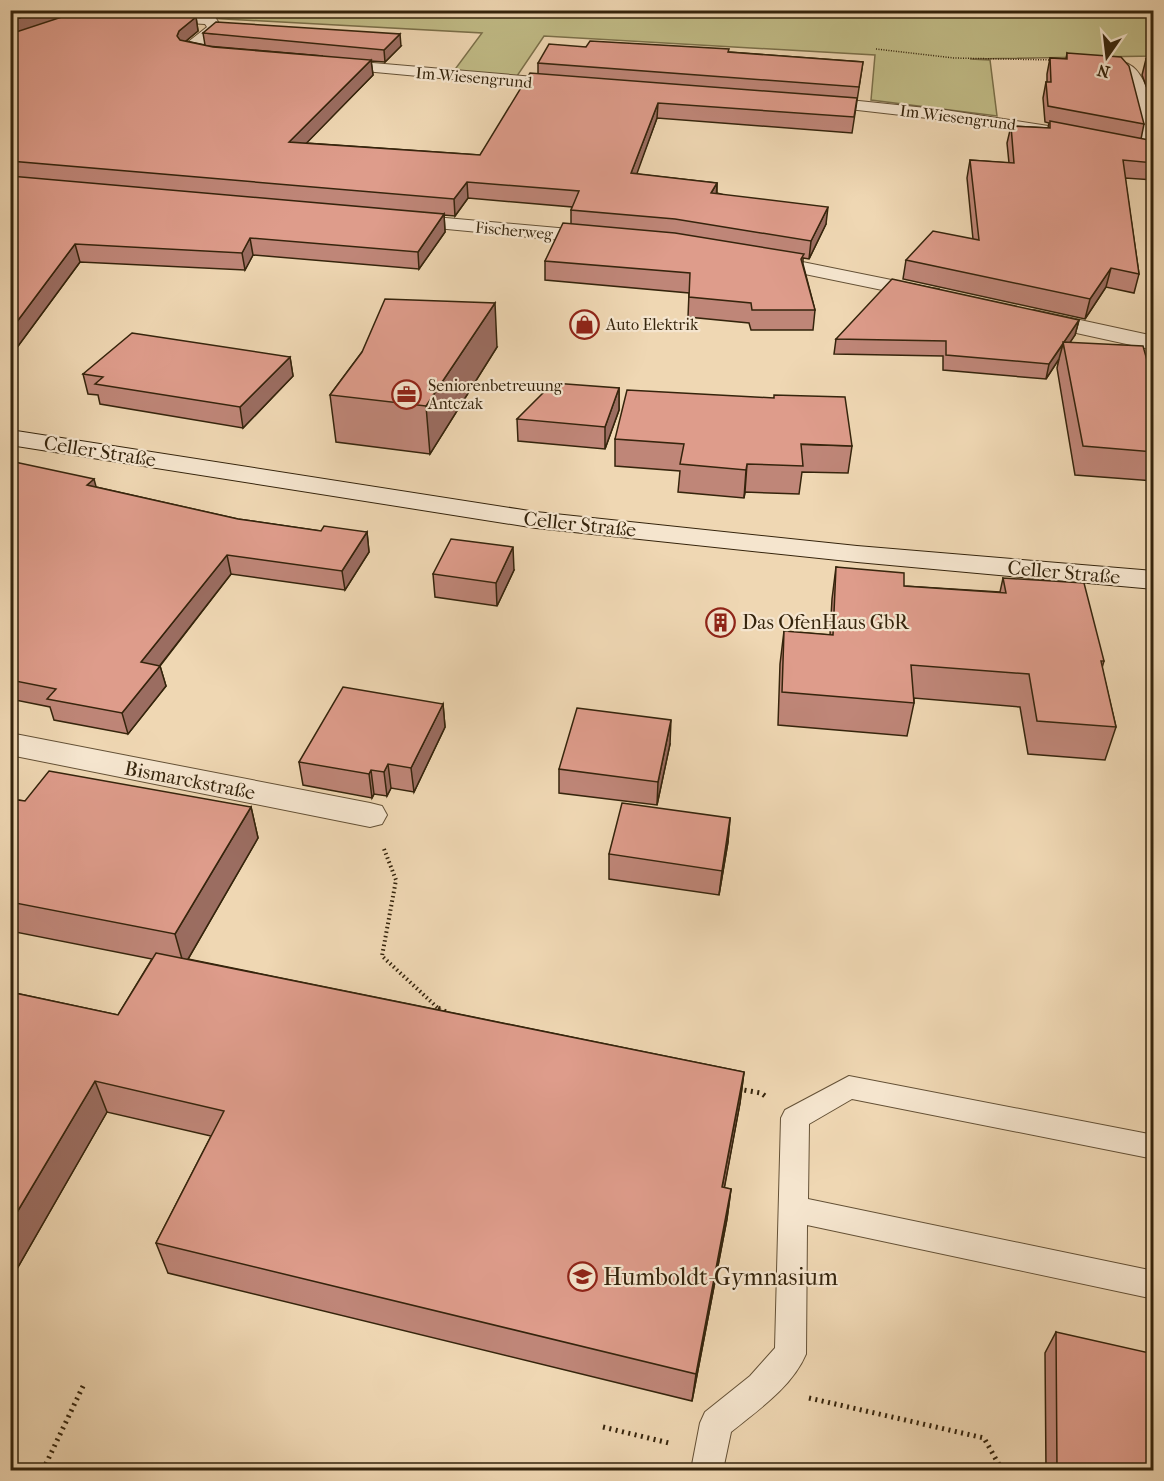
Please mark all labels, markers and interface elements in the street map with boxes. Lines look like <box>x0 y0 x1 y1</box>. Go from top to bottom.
north arrow <box>1077 27 1137 87</box>
text: N <box>1094 60 1112 82</box>
street label: Im Wiesengrund <box>415 63 533 92</box>
street label: Im Wiesengrund <box>899 101 1017 134</box>
street label: Fischerweg <box>474 218 554 243</box>
shop icon: Auto Elektrik <box>569 308 601 340</box>
place label: Auto Elektrik <box>605 315 699 334</box>
place label: Seniorenbetreuung Antczak <box>427 376 563 413</box>
office icon: Seniorenbetreuung Antczak <box>391 378 423 410</box>
street label: Celler Straße <box>42 431 158 472</box>
street label: Celler Straße <box>523 507 637 542</box>
street label: Celler Straße <box>1007 556 1121 589</box>
building icon: Das OfenHaus GbR <box>705 606 737 638</box>
place label: Das OfenHaus GbR <box>742 611 910 634</box>
street label: Bismarckstraße <box>123 757 257 804</box>
school or university icon: Humboldt-Gymnasium <box>566 1261 598 1293</box>
place label: Humboldt-Gymnasium <box>603 1263 838 1291</box>

